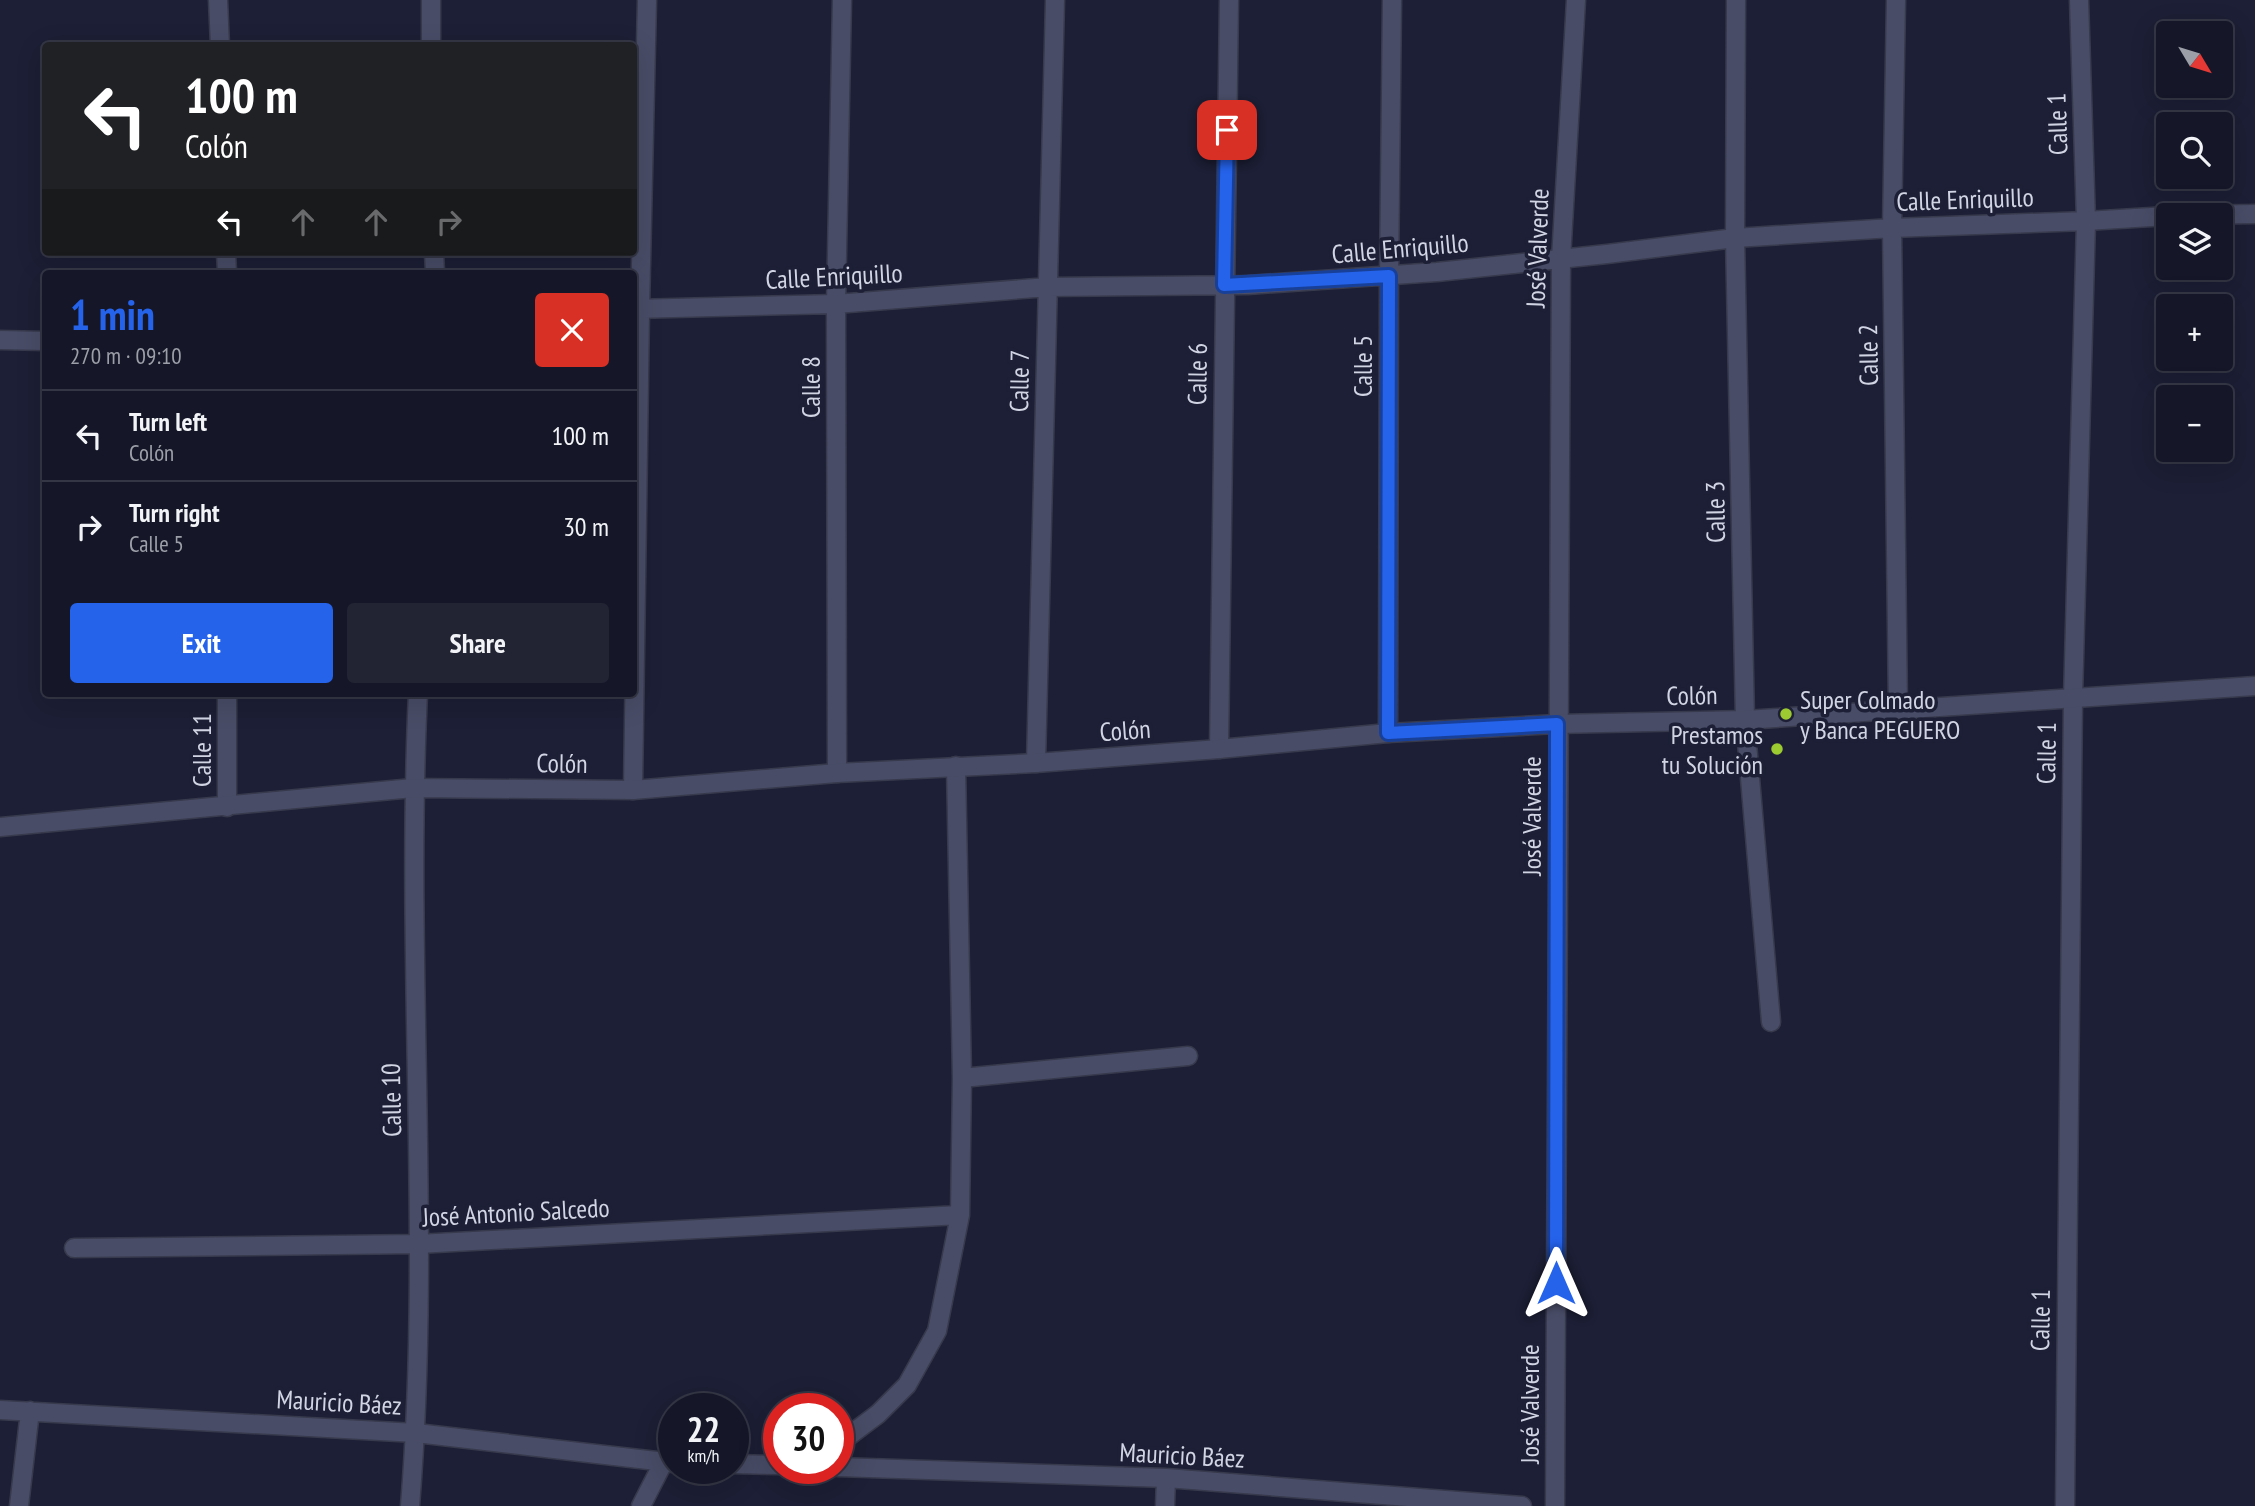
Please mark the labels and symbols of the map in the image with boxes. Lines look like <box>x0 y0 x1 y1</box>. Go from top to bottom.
north arrow <box>2156 21 2233 98</box>
street label: Calle 1 <box>2039 92 2075 156</box>
pin <box>1197 100 1257 160</box>
street label: Calle Enriquillo <box>1896 180 2034 218</box>
street label: José Valverde <box>1518 188 1556 309</box>
street label: Calle Enriquillo <box>1330 226 1470 270</box>
street label: Calle Enriquillo <box>765 256 903 296</box>
street label: Calle 2 <box>1851 324 1885 386</box>
street label: Calle 5 <box>1346 335 1379 397</box>
street label: Calle 6 <box>1180 343 1214 405</box>
street label: Calle 7 <box>1002 350 1036 412</box>
street label: Calle 8 <box>794 356 827 418</box>
street label: Calle 3 <box>1698 481 1732 543</box>
street label: Colón <box>1666 678 1718 712</box>
place label: Super Colmado y Banca PEGUERO <box>1800 683 1960 746</box>
marker: Super Colmado y Banca PEGUERO <box>1778 706 1794 722</box>
street label: Colón <box>1098 712 1152 748</box>
street label: Calle 11 <box>185 713 218 787</box>
place label: Prestamos tu Solución <box>1662 718 1763 781</box>
street label: Calle 1 <box>2029 722 2063 784</box>
marker: Prestamos tu Solución <box>1769 741 1785 757</box>
street label: Colón <box>536 746 588 780</box>
street label: José Valverde <box>1515 756 1548 877</box>
street label: Calle 10 <box>374 1063 408 1137</box>
street label: José Antonio Salcedo <box>421 1191 610 1233</box>
position arrow <box>1519 1246 1593 1320</box>
street label: Calle 1 <box>2023 1289 2057 1351</box>
street label: José Valverde <box>1513 1344 1546 1465</box>
street label: Mauricio Báez <box>276 1382 402 1422</box>
speed limit sign: 30 <box>763 1393 854 1484</box>
street label: Mauricio Báez <box>1119 1435 1245 1475</box>

